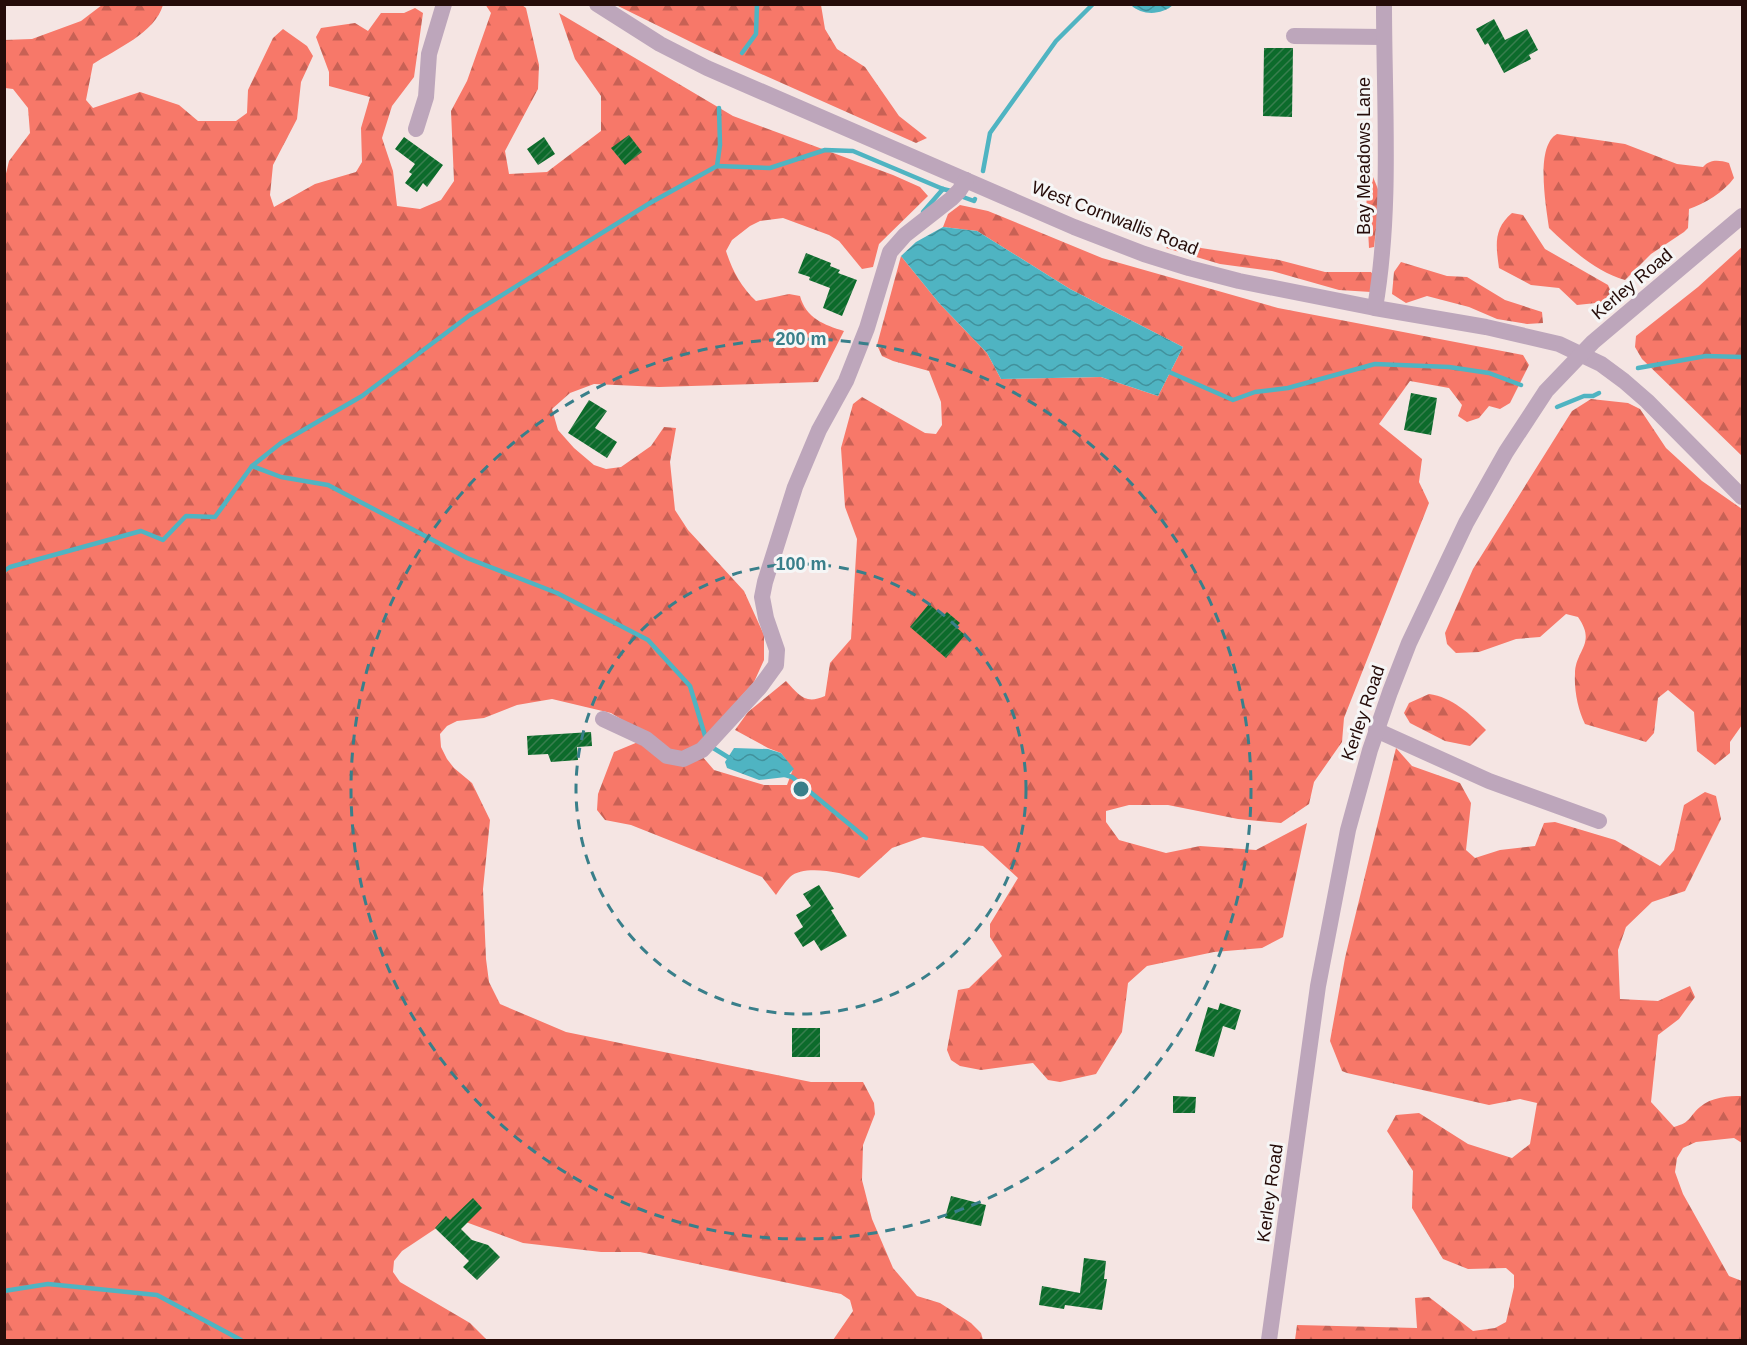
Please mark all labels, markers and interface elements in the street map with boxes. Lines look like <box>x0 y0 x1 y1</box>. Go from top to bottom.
street label: Bay Meadows Lane <box>1354 77 1374 235</box>
street label: West Cornwallis Road <box>1029 177 1201 259</box>
street label: Kerley Road <box>1588 245 1676 323</box>
text: 200 m <box>775 329 827 349</box>
text: 100 m <box>775 554 827 574</box>
street label: Kerley Road <box>1337 663 1389 763</box>
centre of rings <box>791 779 811 799</box>
street label: Kerley Road <box>1253 1143 1287 1243</box>

